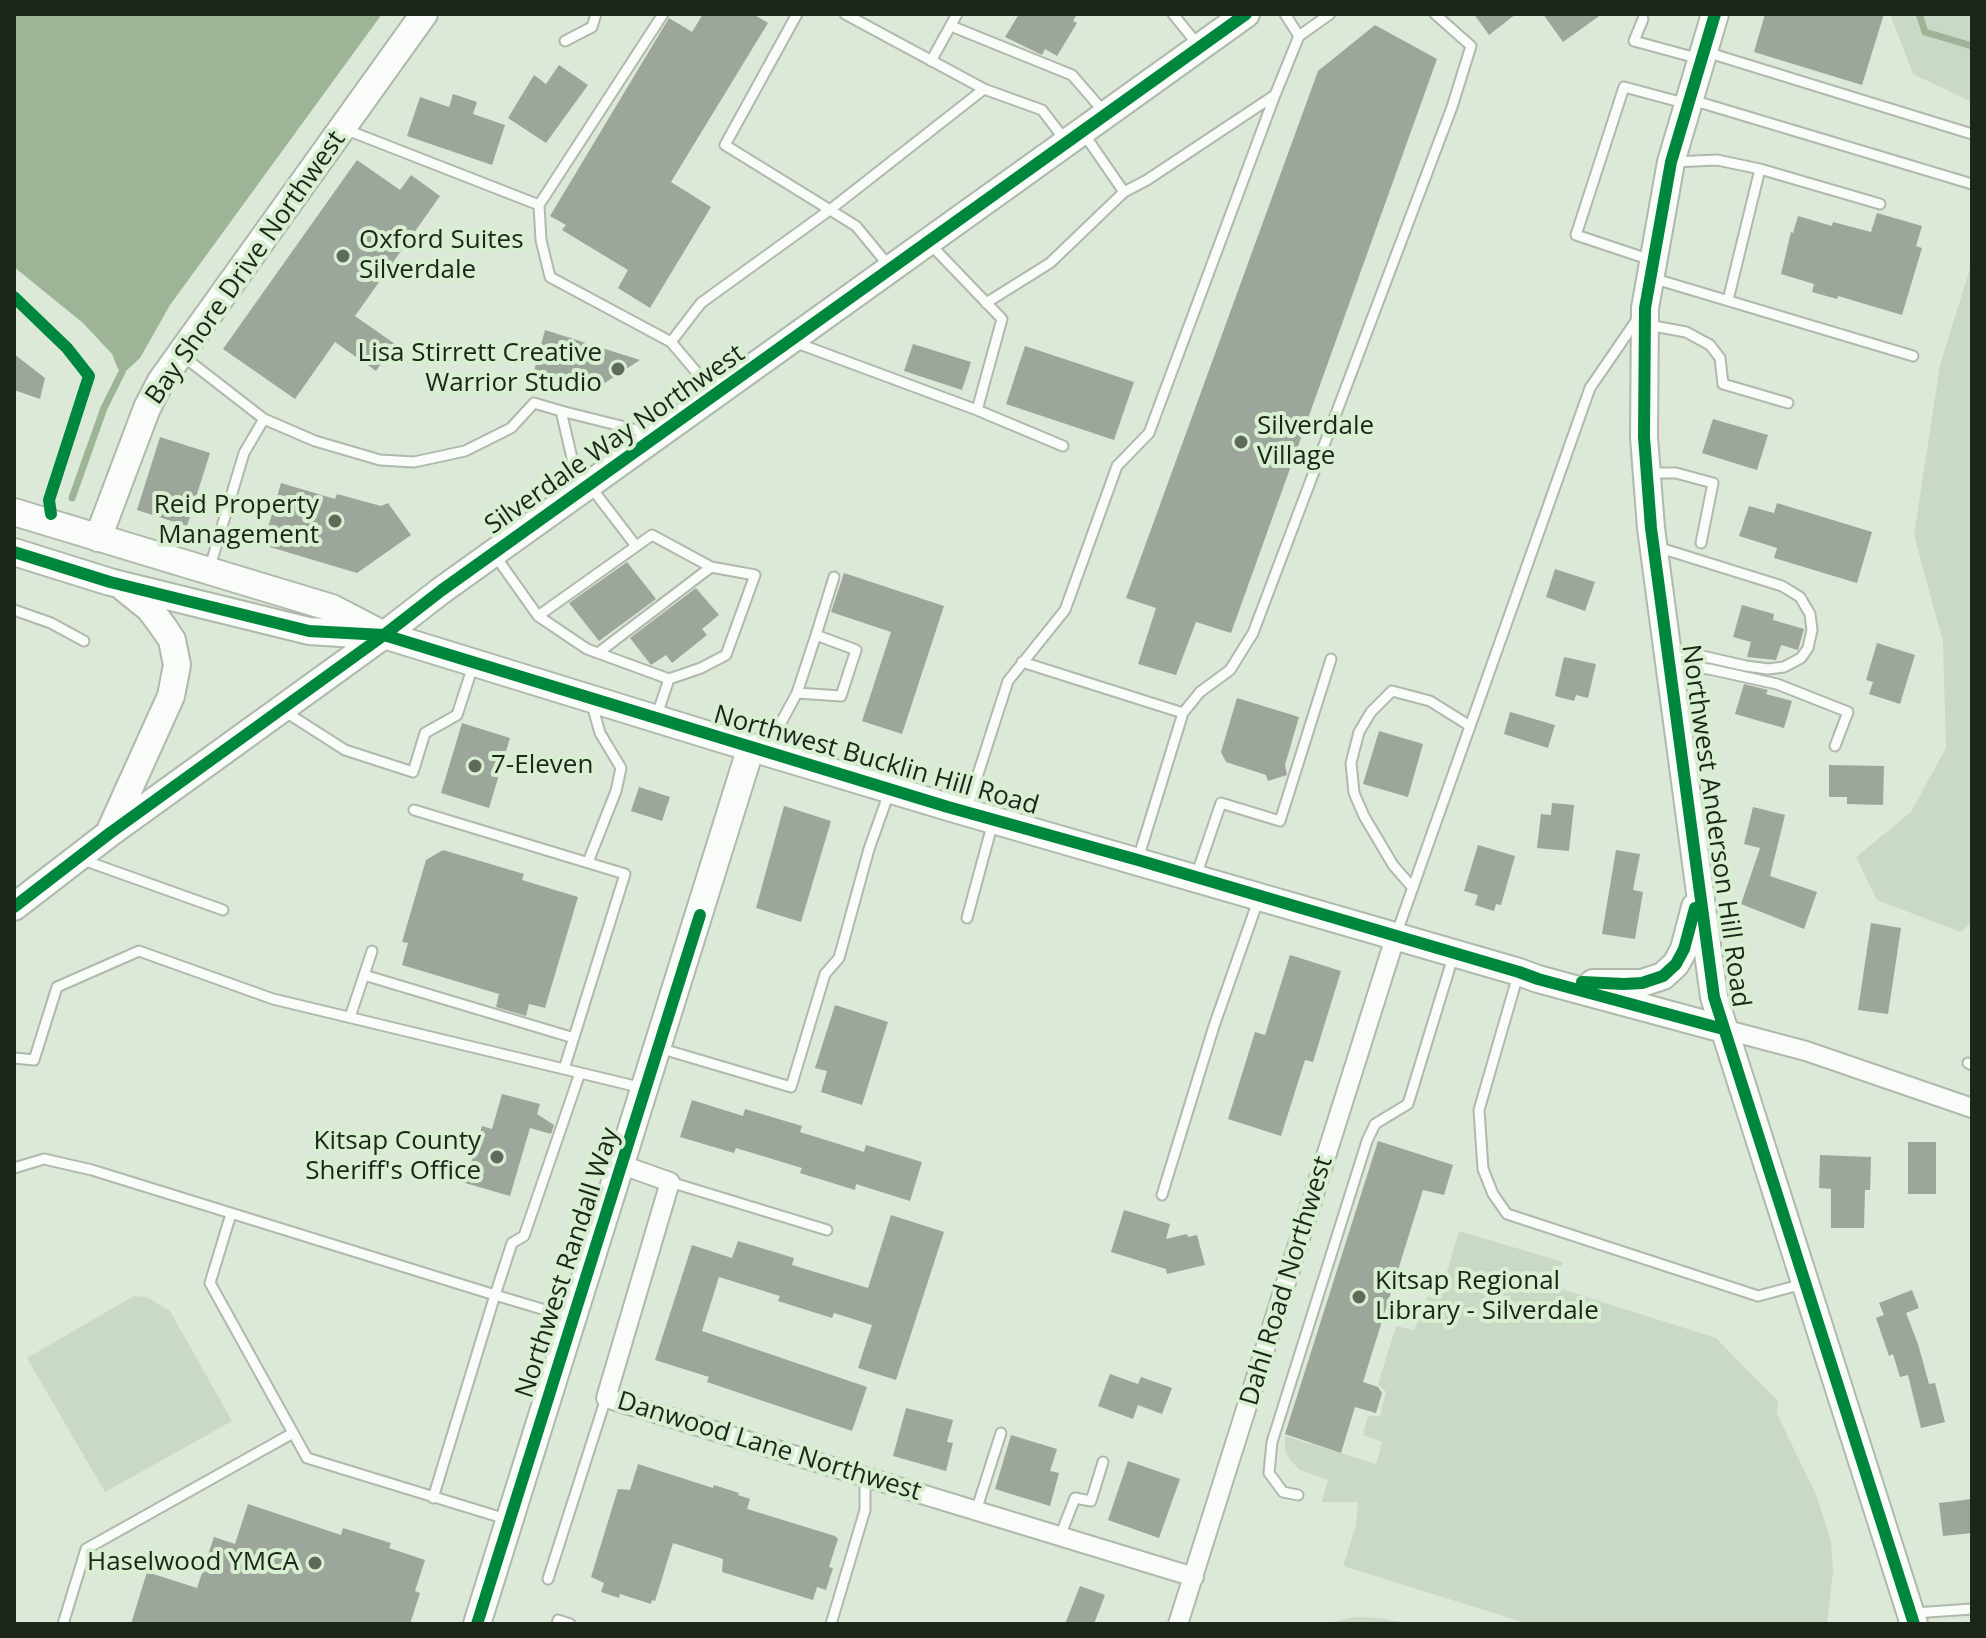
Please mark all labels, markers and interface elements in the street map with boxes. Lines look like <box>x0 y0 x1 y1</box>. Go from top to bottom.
street label: Bay Shore Drive Northwest <box>140 125 352 411</box>
place label: Oxford Suites Silverdale <box>359 225 524 286</box>
marker: Oxford Suites Silverdale <box>334 247 352 265</box>
place label: Lisa Stirrett Creative Warrior Studio <box>358 338 602 400</box>
street label: Silverdale Way Northwest <box>479 338 751 542</box>
marker: Lisa Stirrett Creative Warrior Studio <box>609 360 627 378</box>
place label: Silverdale Village <box>1257 411 1374 472</box>
marker: Silverdale Village <box>1232 433 1250 451</box>
place label: Reid Property Management <box>154 490 319 552</box>
marker: Reid Property Management <box>326 512 344 530</box>
street label: Northwest Anderson Hill Road <box>1674 643 1756 1009</box>
street label: Northwest Bucklin Hill Road <box>710 700 1042 822</box>
place label: 7-Eleven <box>491 750 593 782</box>
marker: 7-Eleven <box>466 757 484 775</box>
street label: Northwest Randall Way <box>510 1124 626 1402</box>
place label: Kitsap County Sheriff's Office <box>305 1126 481 1188</box>
marker: Kitsap County Sheriff's Office <box>488 1148 506 1166</box>
street label: Dahl Road Northwest <box>1234 1153 1340 1409</box>
place label: Kitsap Regional Library - Silverdale <box>1375 1266 1599 1328</box>
marker: Kitsap Regional Library - Silverdale <box>1350 1288 1368 1306</box>
street label: Danwood Lane Northwest <box>613 1386 925 1508</box>
place label: Haselwood YMCA <box>87 1547 299 1579</box>
marker: Haselwood YMCA <box>306 1554 324 1572</box>

